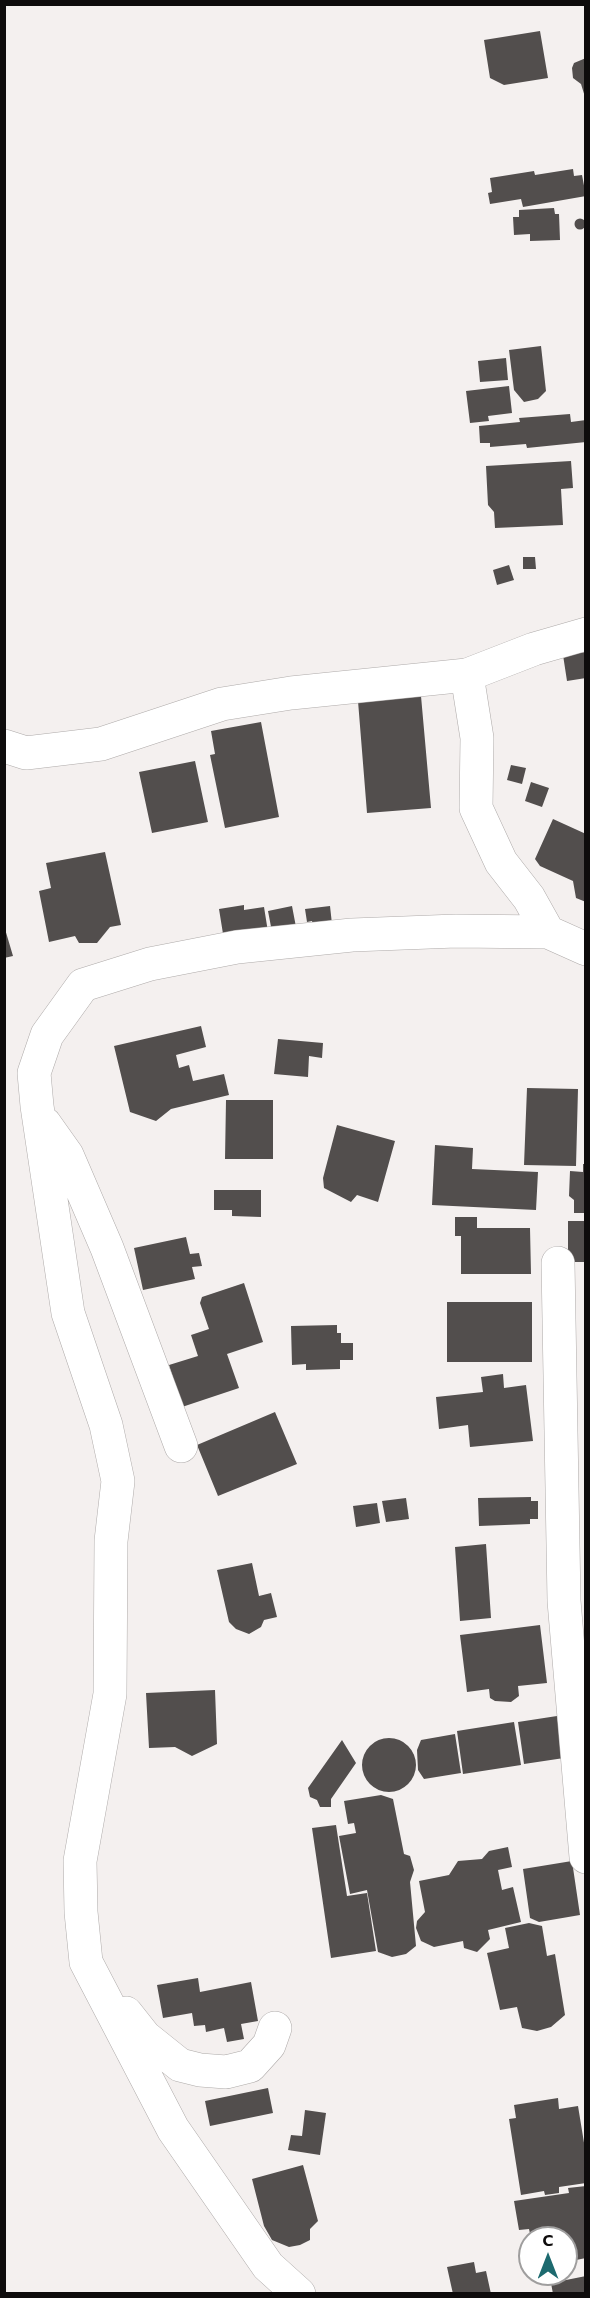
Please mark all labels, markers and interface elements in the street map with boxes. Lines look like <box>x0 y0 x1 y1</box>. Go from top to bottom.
north arrow <box>518 2226 578 2286</box>
text: С <box>543 2230 553 2249</box>

